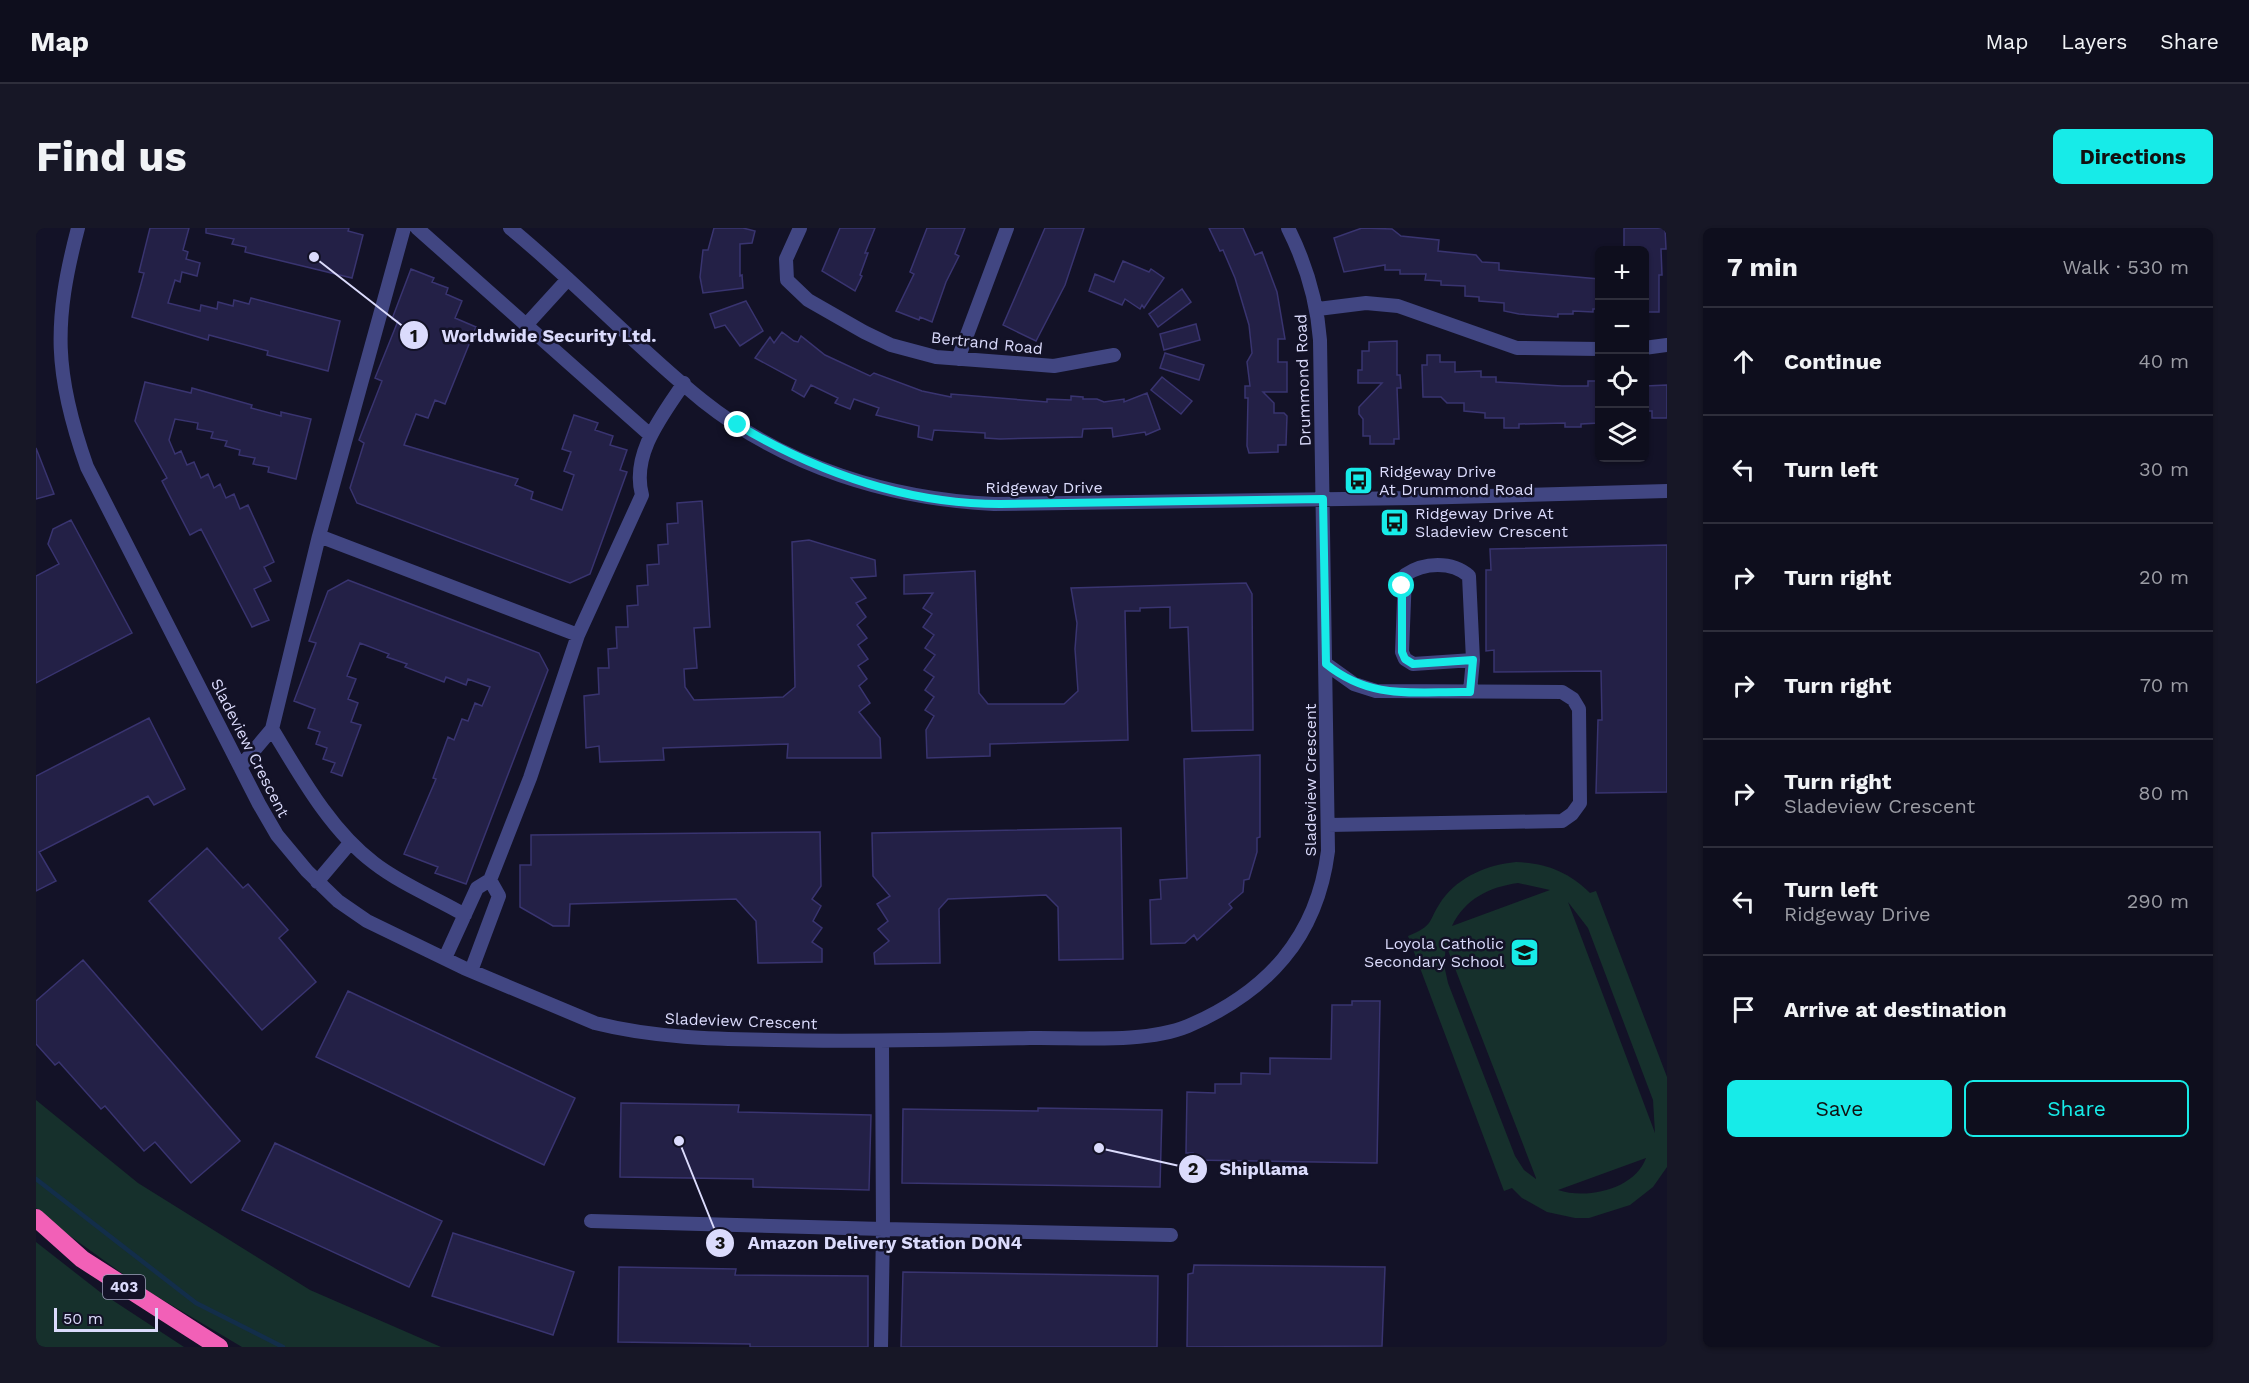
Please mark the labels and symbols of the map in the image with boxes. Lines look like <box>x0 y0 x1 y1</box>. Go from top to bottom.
street label: Drummond Road <box>1291 314 1315 446</box>
callout: Worldwide Security Ltd. <box>399 317 669 353</box>
text: 1 <box>410 325 418 346</box>
text: Worldwide Security Ltd. <box>442 325 656 346</box>
street label: Bertrand Road <box>930 328 1044 358</box>
route end <box>724 411 750 437</box>
place label: Ridgeway Drive At Drummond Road <box>1379 462 1534 499</box>
bus stop icon: Ridgeway Drive At Drummond Road <box>1342 464 1374 496</box>
street label: Ridgeway Drive <box>985 478 1103 497</box>
place label: Ridgeway Drive At Sladeview Crescent <box>1415 504 1568 541</box>
bus stop icon: Ridgeway Drive At Sladeview Crescent <box>1378 506 1410 538</box>
route start <box>1388 572 1414 598</box>
street label: Sladeview Crescent <box>207 676 293 821</box>
street label: Sladeview Crescent <box>1301 703 1320 856</box>
place label: Loyola Catholic Secondary School <box>1364 934 1504 971</box>
school or university icon: Loyola Catholic Secondary School <box>1509 936 1541 968</box>
street label: Sladeview Crescent <box>664 1009 818 1033</box>
callout: Shipllama <box>1178 1151 1321 1187</box>
text: 2 <box>1188 1158 1198 1179</box>
text: Shipllama <box>1220 1158 1309 1179</box>
callout: Amazon Delivery Station DON4 <box>705 1225 1034 1261</box>
text: 3 <box>715 1232 725 1253</box>
text: Amazon Delivery Station DON4 <box>748 1232 1023 1253</box>
road number: 403 <box>103 1275 145 1299</box>
scale bar <box>54 1305 158 1332</box>

